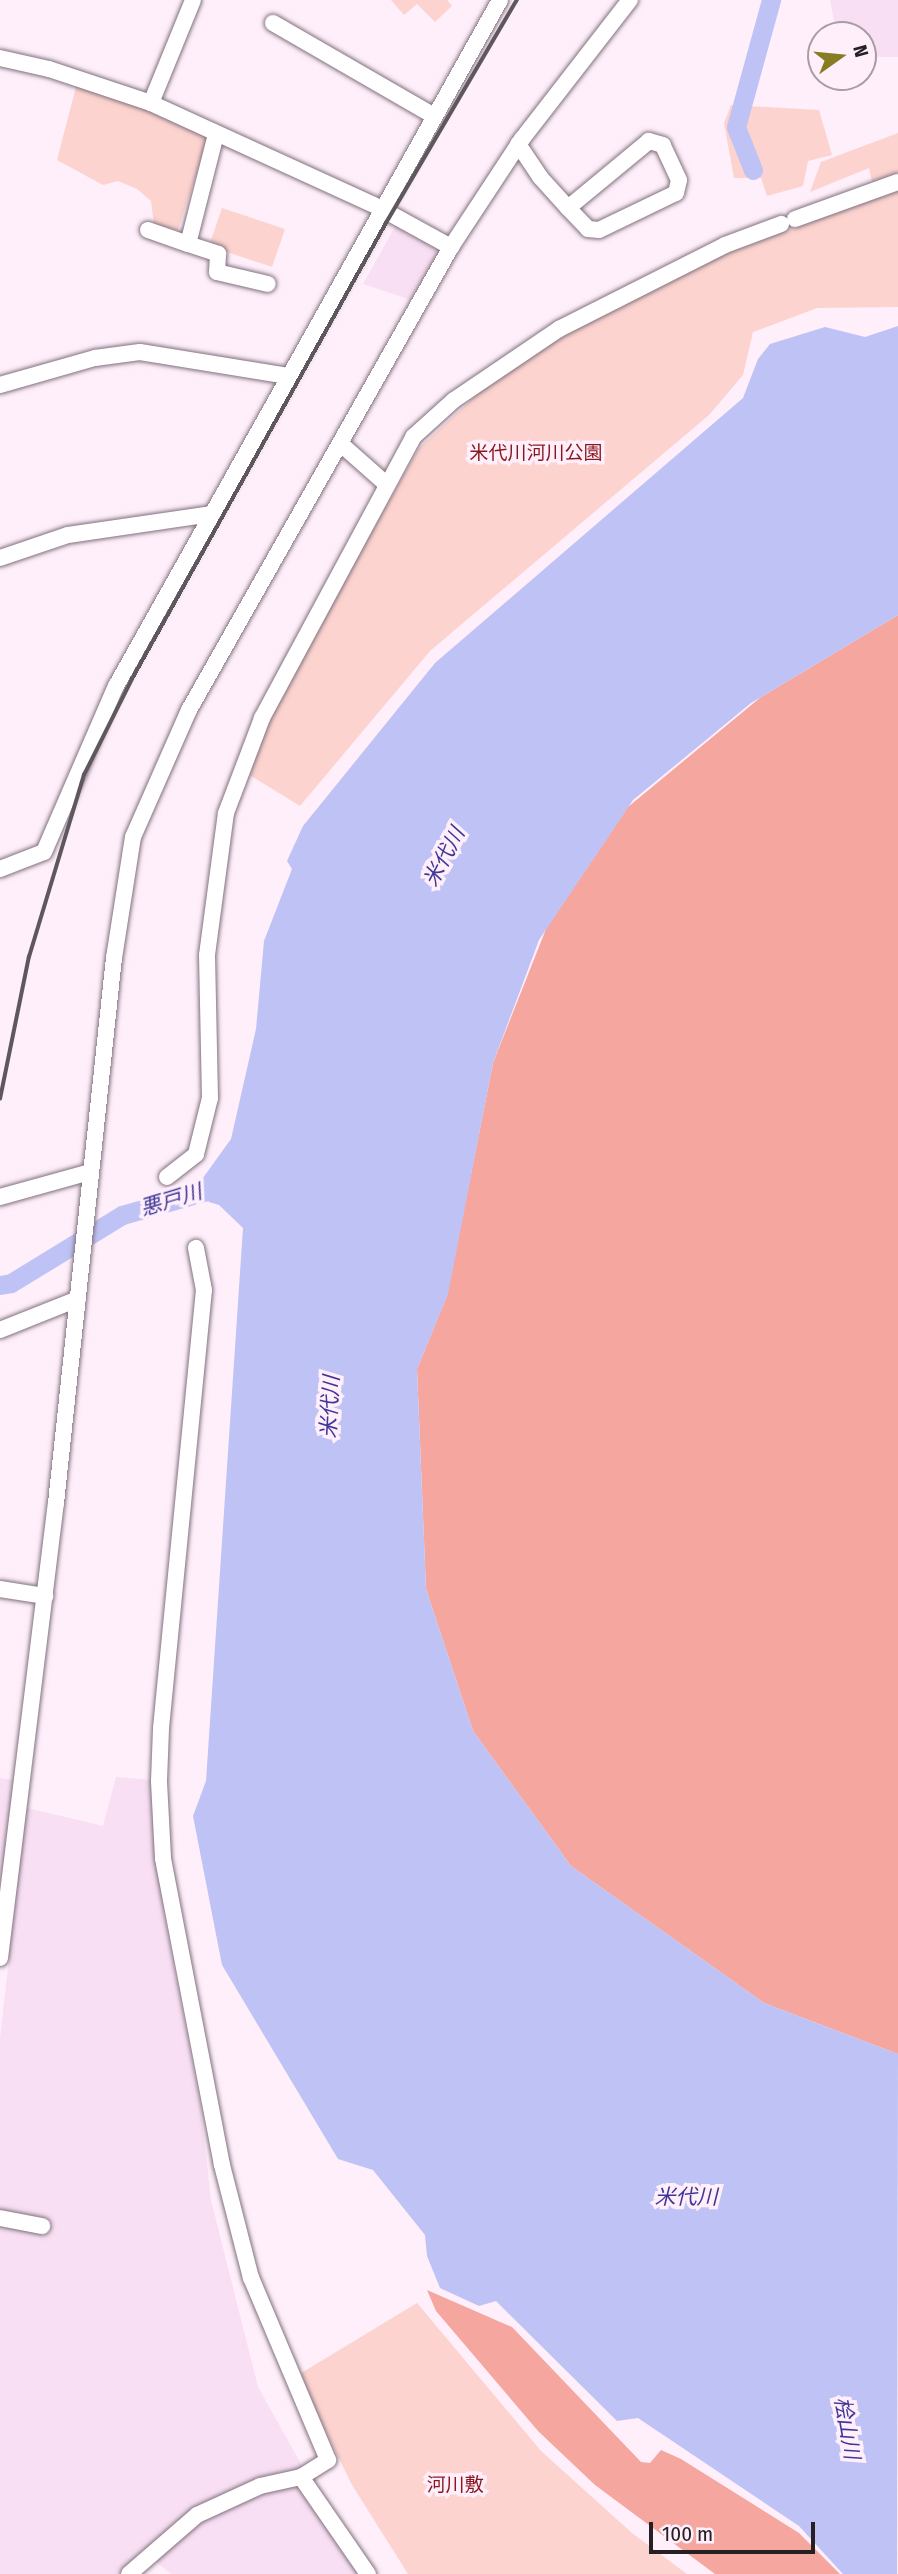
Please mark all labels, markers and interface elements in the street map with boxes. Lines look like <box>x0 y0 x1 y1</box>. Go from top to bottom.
north arrow <box>807 21 877 91</box>
text: N <box>848 42 873 59</box>
park label: 米代川河川公園 <box>470 442 602 464</box>
water label: 米代川 <box>418 823 470 891</box>
water label: 悪戸川 <box>137 1179 205 1221</box>
water label: 米代川 <box>316 1375 344 1439</box>
water label: 米代川 <box>655 2184 717 2210</box>
water label: 桧山川 <box>829 2395 865 2461</box>
park label: 河川敷 <box>427 2474 483 2496</box>
scale bar <box>653 2508 819 2552</box>
text: 100 m <box>662 2521 713 2547</box>

